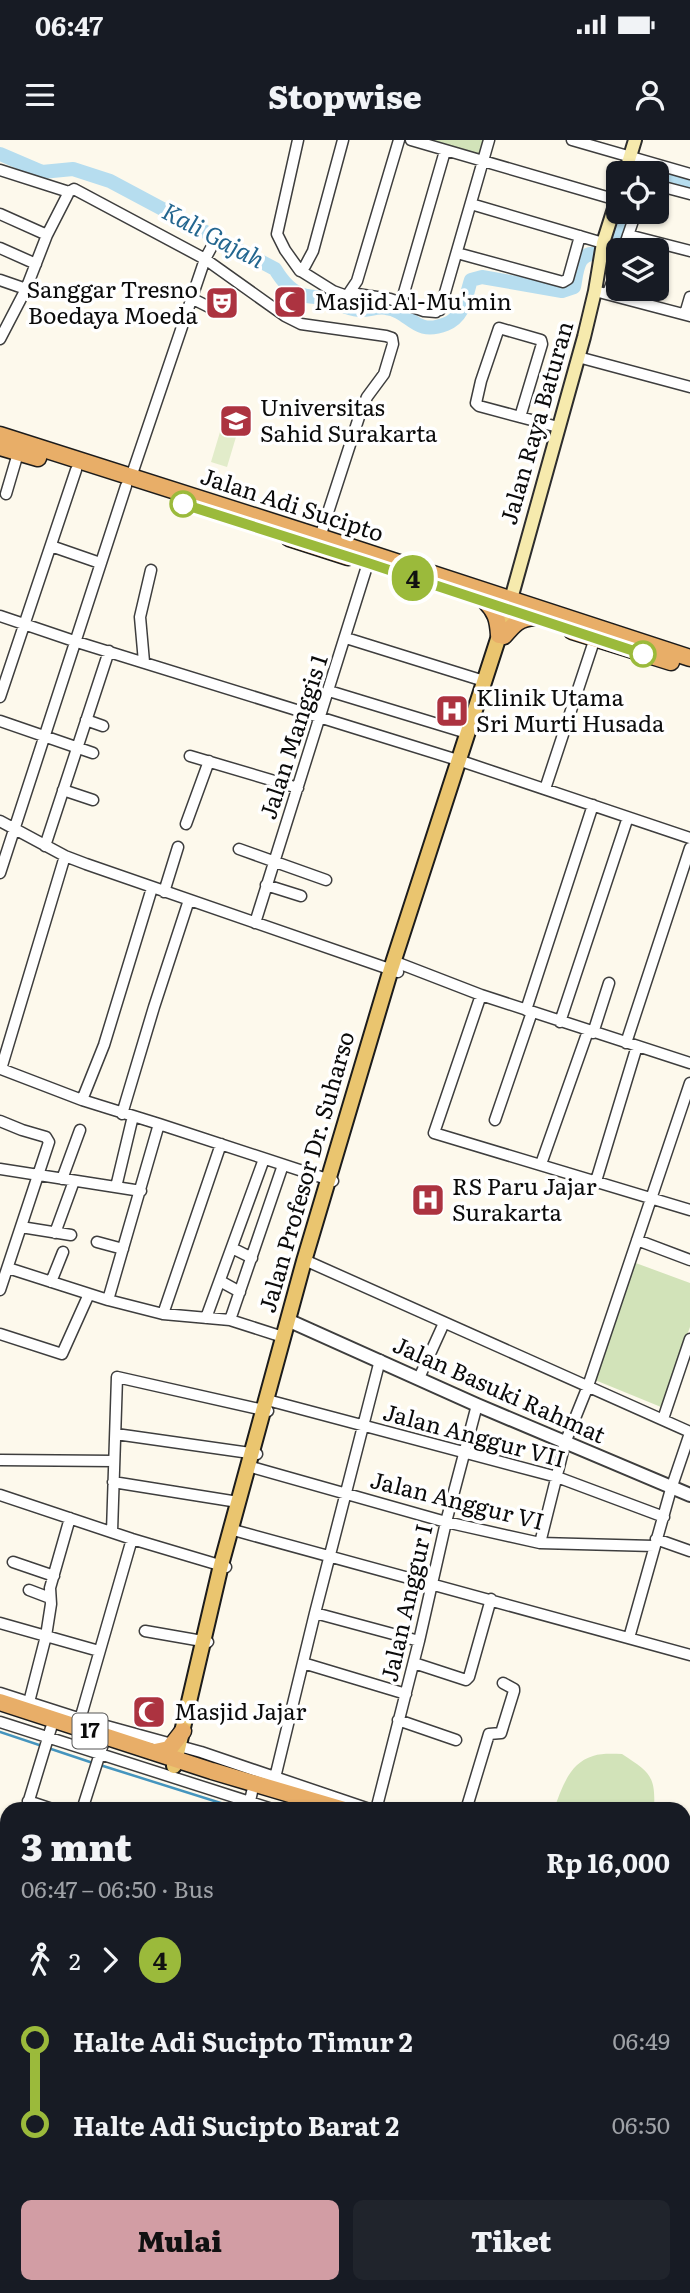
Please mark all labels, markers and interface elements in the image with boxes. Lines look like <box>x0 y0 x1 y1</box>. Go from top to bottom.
text: 06:47 <box>35 5 103 44</box>
text: Stopwise <box>268 71 422 119</box>
icon: menu <box>21 76 59 114</box>
icon: person <box>631 76 669 114</box>
map controls <box>606 161 669 301</box>
button: locate <box>606 161 669 224</box>
water label: Kali Gajah <box>157 192 272 275</box>
button: layers <box>606 238 669 301</box>
place label: Sanggar Tresno Boedaya Moeda <box>26 271 199 331</box>
mosque icon: Masjid Al-Mu'min <box>271 283 309 321</box>
place label: Masjid Al-Mu'min <box>314 283 512 317</box>
theatre icon: Sanggar Tresno Boedaya Moeda <box>203 284 241 322</box>
street label: Jalan Raya Baturan <box>490 317 580 528</box>
place label: Universitas Sahid Surakarta <box>260 389 438 449</box>
school or university icon: Universitas Sahid Surakarta <box>217 402 255 440</box>
street label: Jalan Adi Sucipto <box>197 457 389 549</box>
unlabelled marker <box>170 491 196 517</box>
line badge: 4 <box>390 555 436 601</box>
text: 4 <box>406 560 420 595</box>
unlabelled marker <box>630 641 656 667</box>
street label: Jalan Manggis 1 <box>249 649 335 823</box>
place label: Klinik Utama Sri Murti Husada <box>476 679 665 739</box>
hospital icon: Klinik Utama Sri Murti Husada <box>433 692 471 730</box>
street label: Jalan Profesor Dr. Suharso <box>249 1027 362 1316</box>
place label: RS Paru Jajar Surakarta <box>452 1168 597 1228</box>
hospital icon: RS Paru Jajar Surakarta <box>409 1181 447 1219</box>
street label: Jalan Basuki Rahmat <box>388 1326 612 1451</box>
street label: Jalan Anggur VII <box>380 1393 569 1475</box>
street label: Jalan Anggur VI <box>367 1461 548 1537</box>
street label: Jalan Anggur I <box>370 1520 440 1685</box>
mosque icon: Masjid Jajar <box>130 1693 168 1731</box>
place label: Masjid Jajar <box>174 1693 306 1727</box>
road number: 17 <box>72 1714 108 1748</box>
text: 3 mnt <box>21 1816 132 1873</box>
text: Rp 16,000 <box>546 1842 670 1881</box>
text: 06:47 – 06:50 · Bus <box>21 1871 213 1905</box>
icon: walk <box>21 1941 59 1979</box>
icon: forward <box>91 1941 129 1979</box>
text: 4 <box>153 1942 167 1977</box>
text: 2 <box>69 1943 81 1977</box>
text: Halte Adi Sucipto Timur 2 <box>73 2021 413 2060</box>
text: 06:49 <box>612 2023 670 2057</box>
text: Halte Adi Sucipto Barat 2 <box>73 2105 399 2144</box>
text: 06:50 <box>612 2107 670 2141</box>
button: Mulai <box>21 2200 339 2280</box>
button: Tiket <box>353 2200 670 2280</box>

